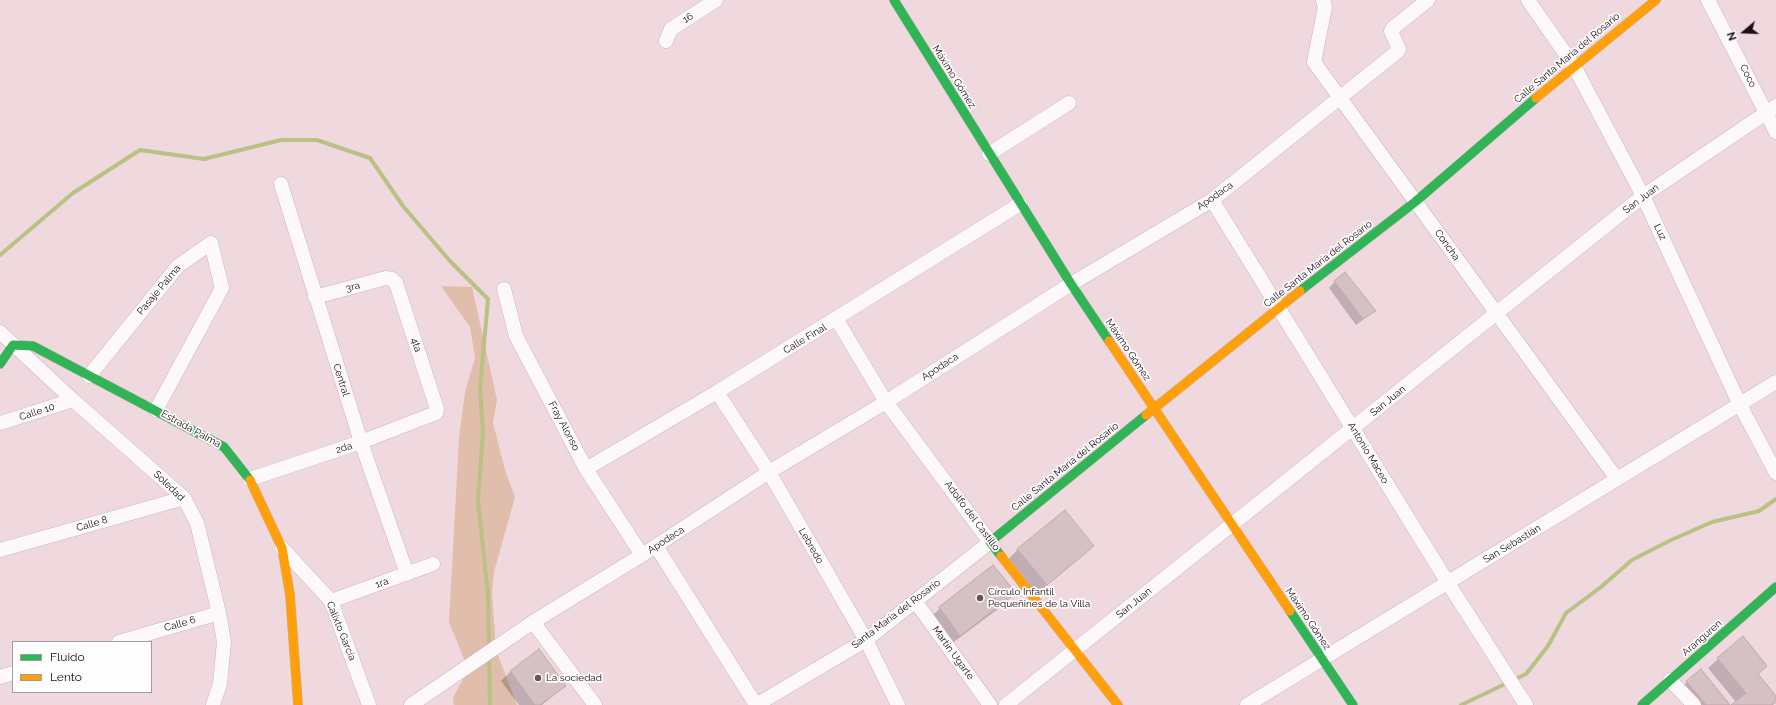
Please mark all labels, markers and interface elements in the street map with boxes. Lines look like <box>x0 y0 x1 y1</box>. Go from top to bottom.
street label: 16 <box>680 10 696 26</box>
street label: Calle Santa María del Rosario <box>1512 10 1622 106</box>
north arrow <box>1724 12 1764 52</box>
text: N <box>1725 30 1740 42</box>
street label: Máximo Gómez <box>930 43 978 111</box>
street label: Coco <box>1737 62 1759 90</box>
street label: Apodaca <box>1195 179 1235 213</box>
street label: San Juan <box>1621 182 1661 216</box>
street label: Calle Santa María del Rosario <box>1261 218 1375 310</box>
street label: Luz <box>1651 222 1669 242</box>
street label: Concha <box>1432 227 1462 263</box>
street label: Pasaje Palma <box>135 263 183 317</box>
street label: 3ra <box>345 279 361 295</box>
street label: Máximo Gómez <box>1103 317 1153 383</box>
street label: Calle Final <box>781 321 829 357</box>
street label: 4ta <box>408 336 424 354</box>
street label: Apodaca <box>919 351 961 383</box>
street label: Central <box>330 362 352 398</box>
street label: San Juan <box>1368 383 1408 419</box>
street label: Fray Alonso <box>546 399 582 453</box>
street label: Calle 10 <box>18 401 56 423</box>
street label: Estrada Palma <box>159 408 223 450</box>
street label: Calle Santa María del Rosario <box>1009 420 1121 514</box>
street label: Antonio Maceo <box>1345 420 1391 486</box>
street label: 2da <box>334 440 354 456</box>
street label: Soledad <box>151 468 187 504</box>
street label: Adolfo del Castillo <box>942 479 1002 553</box>
street label: Calle 8 <box>75 514 109 534</box>
street label: San Sebastián <box>1481 522 1543 566</box>
street label: Apodaca <box>645 524 687 556</box>
street label: Lebredo <box>796 526 826 566</box>
street label: 1ra <box>374 575 390 591</box>
street label: Santa María del Rosario <box>849 577 943 651</box>
street label: San Juan <box>1114 585 1154 621</box>
place label: Círculo Infantil Pequeñines de la Villa <box>988 586 1090 610</box>
street label: Máximo Gómez <box>1283 586 1333 652</box>
marker: Círculo Infantil Pequeñines de la Villa <box>975 593 985 603</box>
street label: Calixto García <box>324 600 358 662</box>
street label: Calle 6 <box>163 614 197 634</box>
street label: Aranguren <box>1680 617 1724 659</box>
street label: Martín Ugarte <box>930 624 976 682</box>
legend <box>12 641 152 693</box>
text: Fluido <box>50 650 85 664</box>
text: Lento <box>50 670 82 684</box>
place label: La sociedad <box>546 672 602 684</box>
marker: La sociedad <box>533 673 543 683</box>

